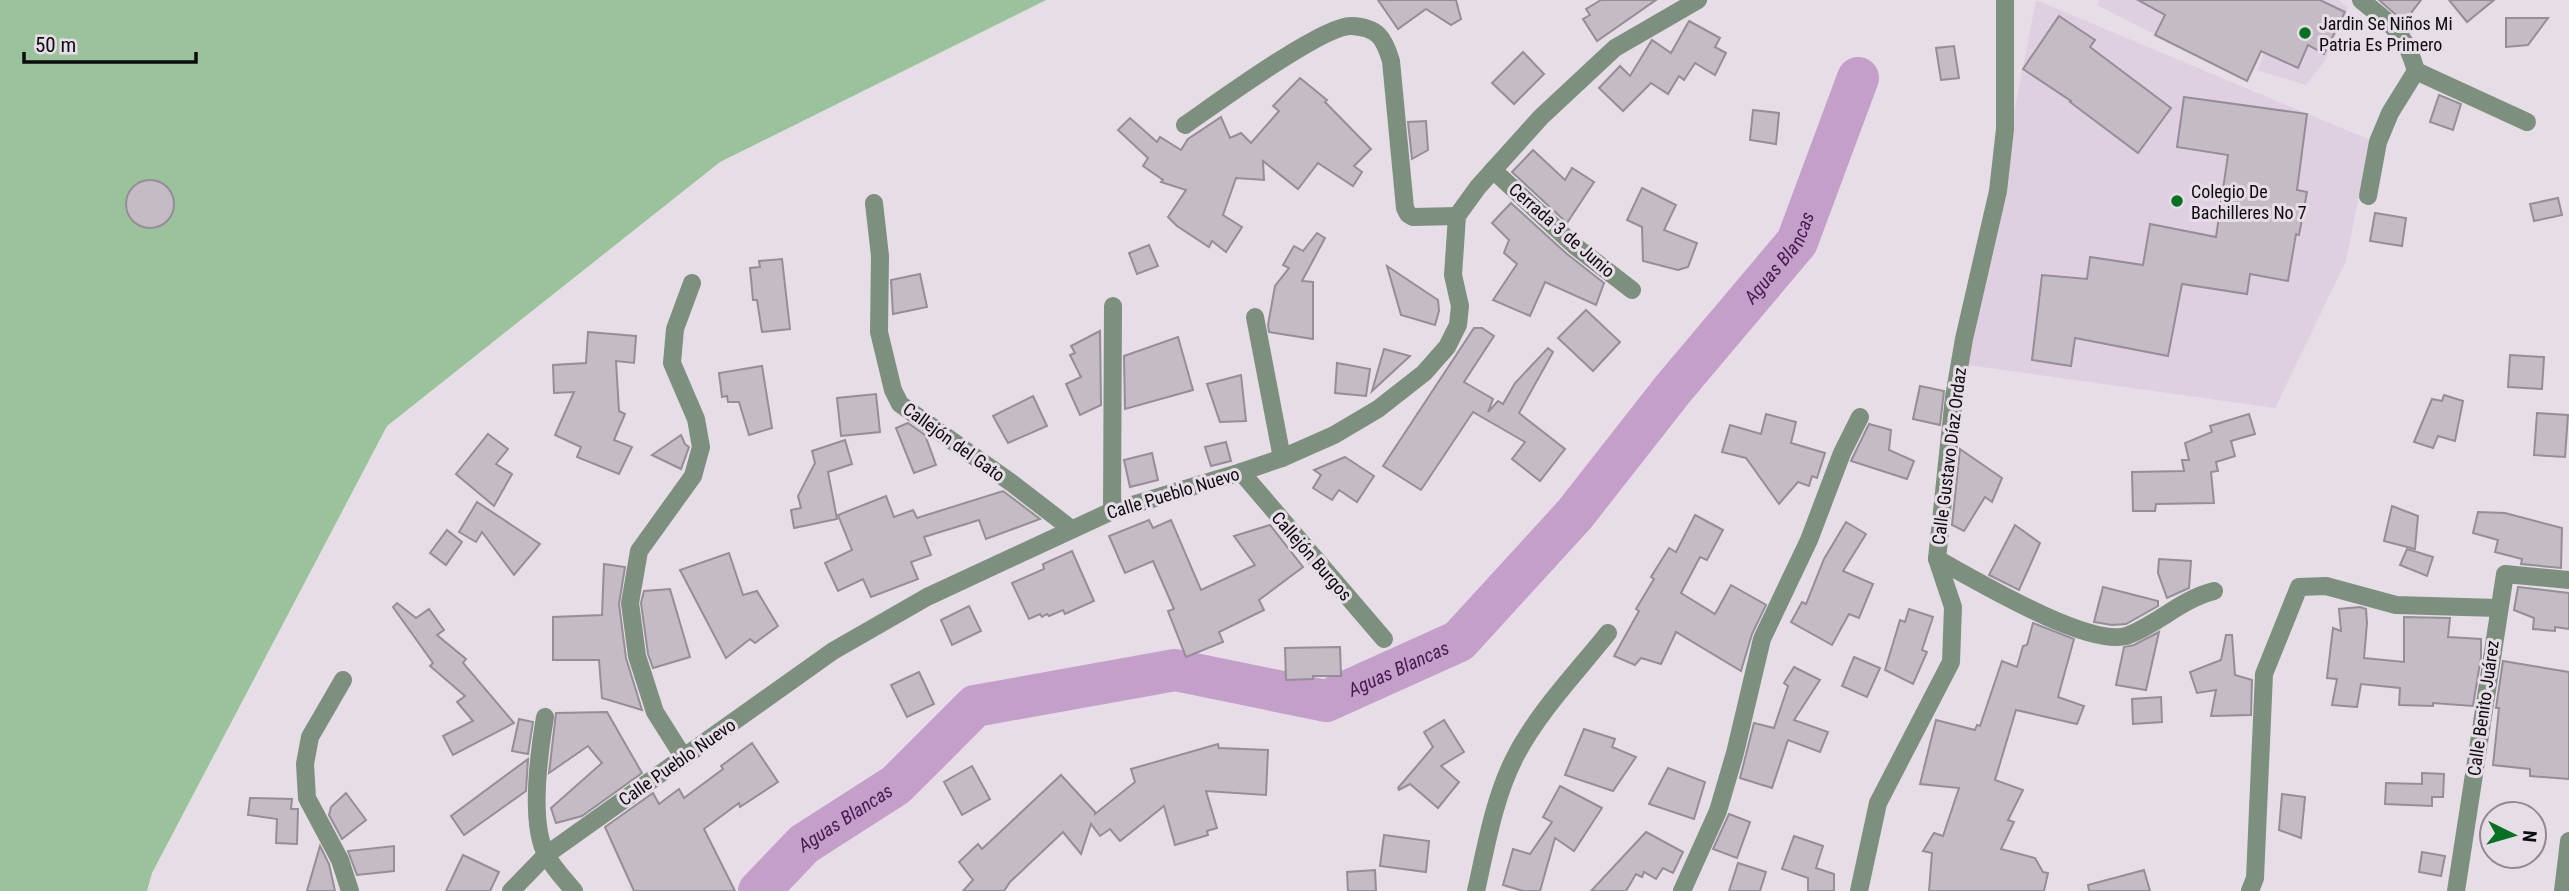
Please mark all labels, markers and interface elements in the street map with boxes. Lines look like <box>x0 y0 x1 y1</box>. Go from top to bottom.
place label: Jardin Se Niños Mi Patria Es Primero <box>2319 13 2453 55</box>
scale bar <box>24 21 196 65</box>
marker: Jardin Se Niños Mi Patria Es Primero <box>2297 25 2313 41</box>
text: 50 m <box>35 33 76 57</box>
street label: Cerrada 3 de Junio <box>1505 178 1619 282</box>
place label: Colegio De Bachilleres No 7 <box>2191 181 2307 223</box>
marker: Colegio De Bachilleres No 7 <box>2169 193 2185 209</box>
water label: Aguas Blancas <box>1738 208 1819 309</box>
street label: Calle Gustavo Díaz Ordaz <box>1928 366 1970 546</box>
street label: Callejón del Gato <box>899 398 1009 486</box>
street label: Calle Pueblo Nuevo <box>1104 463 1242 523</box>
street label: Callejón Burgos <box>1268 507 1356 605</box>
water label: Aguas Blancas <box>1344 636 1453 701</box>
street label: Calle Benito Juárez <box>2463 639 2503 777</box>
street label: Calle Pueblo Nuevo <box>615 714 739 810</box>
water label: Aguas Blancas <box>793 779 897 857</box>
north arrow <box>2478 800 2548 870</box>
text: N <box>2517 830 2541 843</box>

